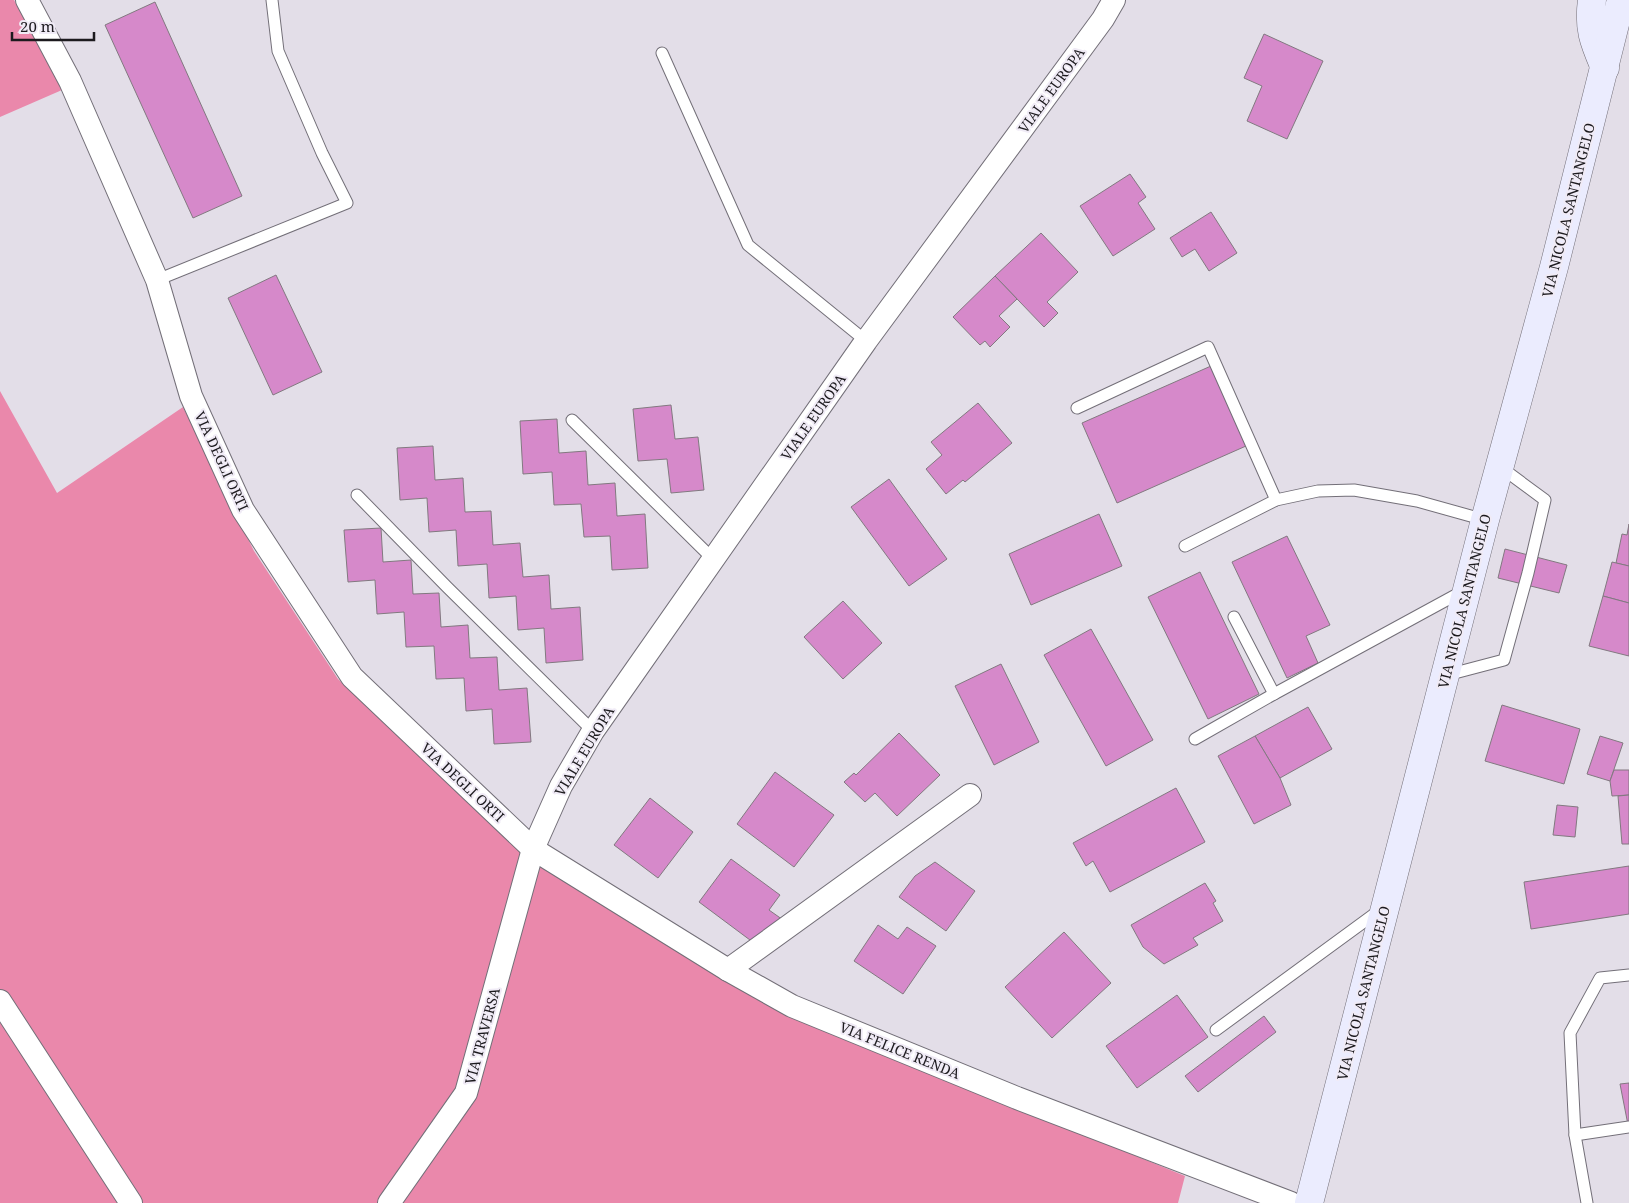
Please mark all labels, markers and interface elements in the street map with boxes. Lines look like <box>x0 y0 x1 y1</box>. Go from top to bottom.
scale bar <box>12 10 95 42</box>
text: 20 m <box>20 16 55 36</box>
street label: VIALE EUROPA <box>1014 43 1089 137</box>
street label: VIA NICOLA SANTANGELO <box>1537 121 1599 299</box>
street label: VIALE EUROPA <box>776 370 850 464</box>
street label: VIA DEGLI ORTI <box>191 408 253 514</box>
street label: VIA NICOLA SANTANGELO <box>1433 512 1495 690</box>
street label: VIALE EUROPA <box>550 703 618 799</box>
street label: VIA DEGLI ORTI <box>417 738 509 826</box>
street label: VIA NICOLA SANTANGELO <box>1332 904 1394 1082</box>
street label: VIA TRAVERSA <box>460 986 504 1086</box>
street label: VIA FELICE RENDA <box>837 1017 963 1083</box>

